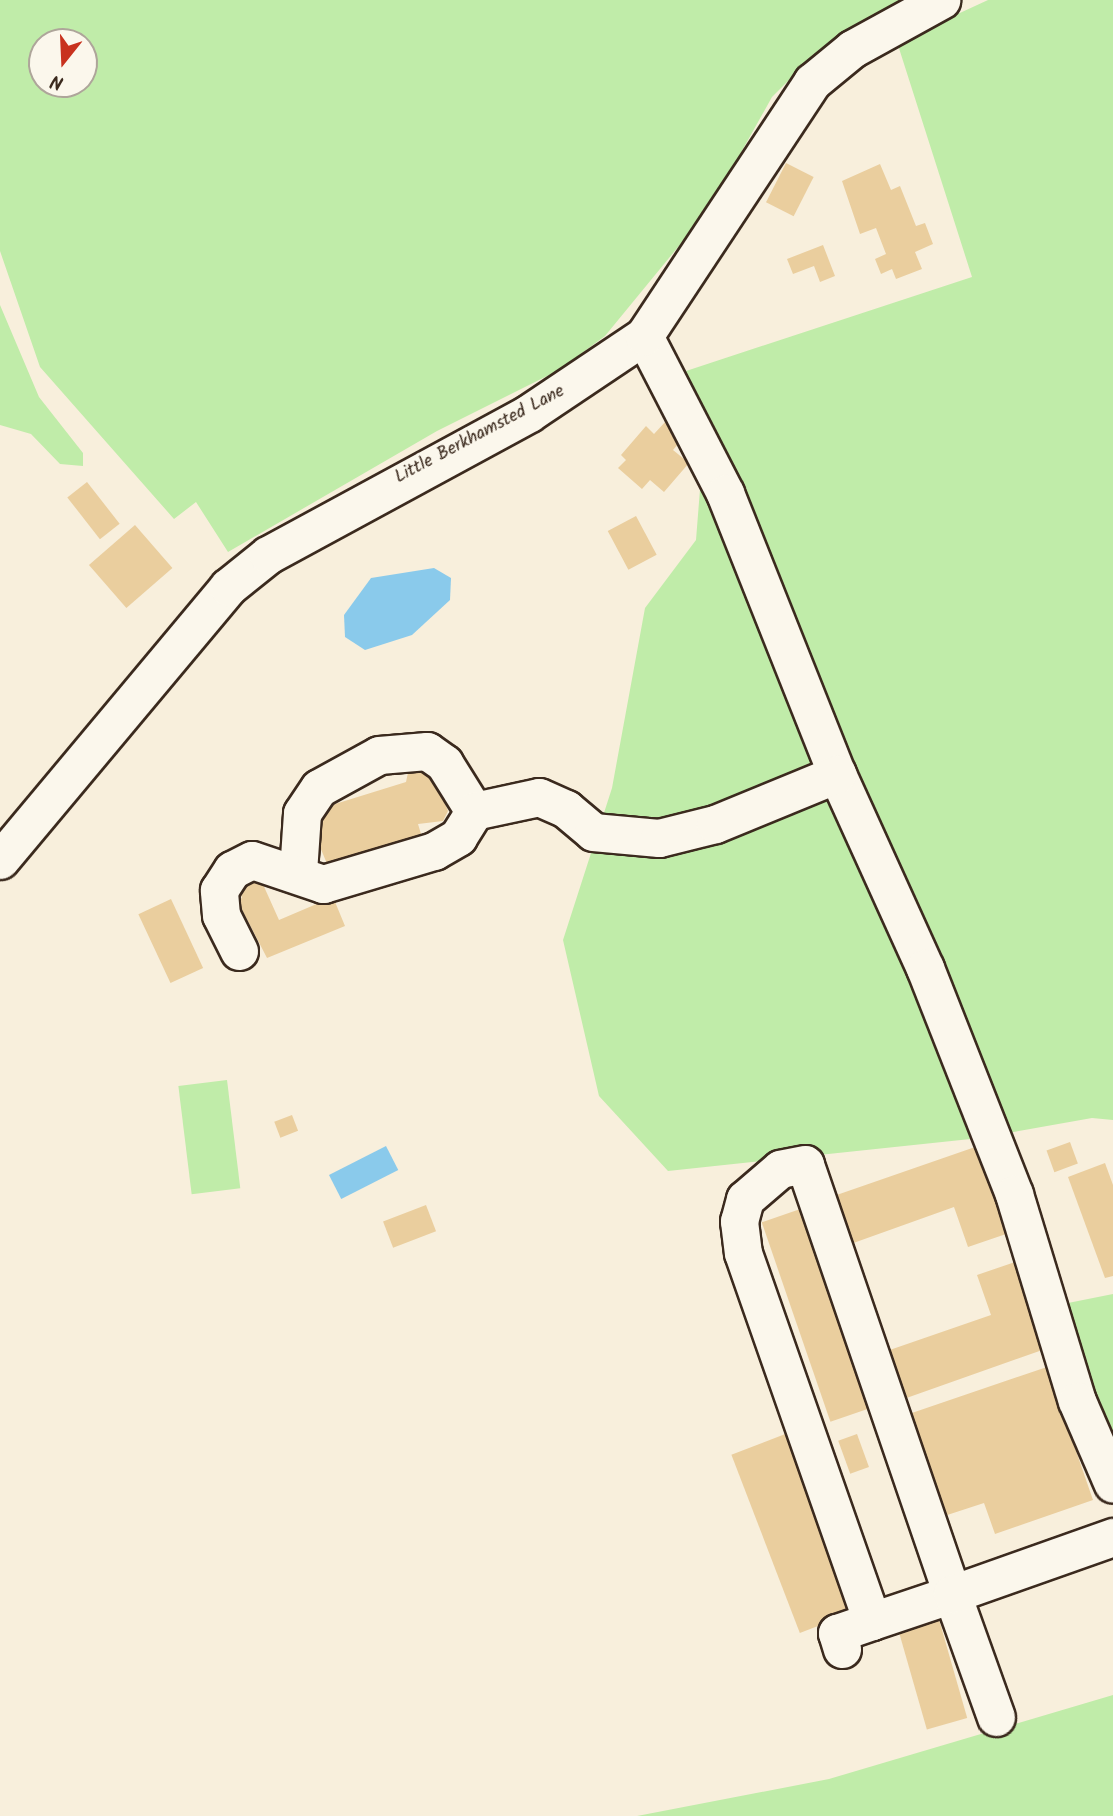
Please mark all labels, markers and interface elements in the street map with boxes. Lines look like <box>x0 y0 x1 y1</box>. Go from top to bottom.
north arrow <box>28 28 98 98</box>
text: N <box>47 65 67 97</box>
street label: Little Berkhamsted Lane <box>391 381 569 489</box>

